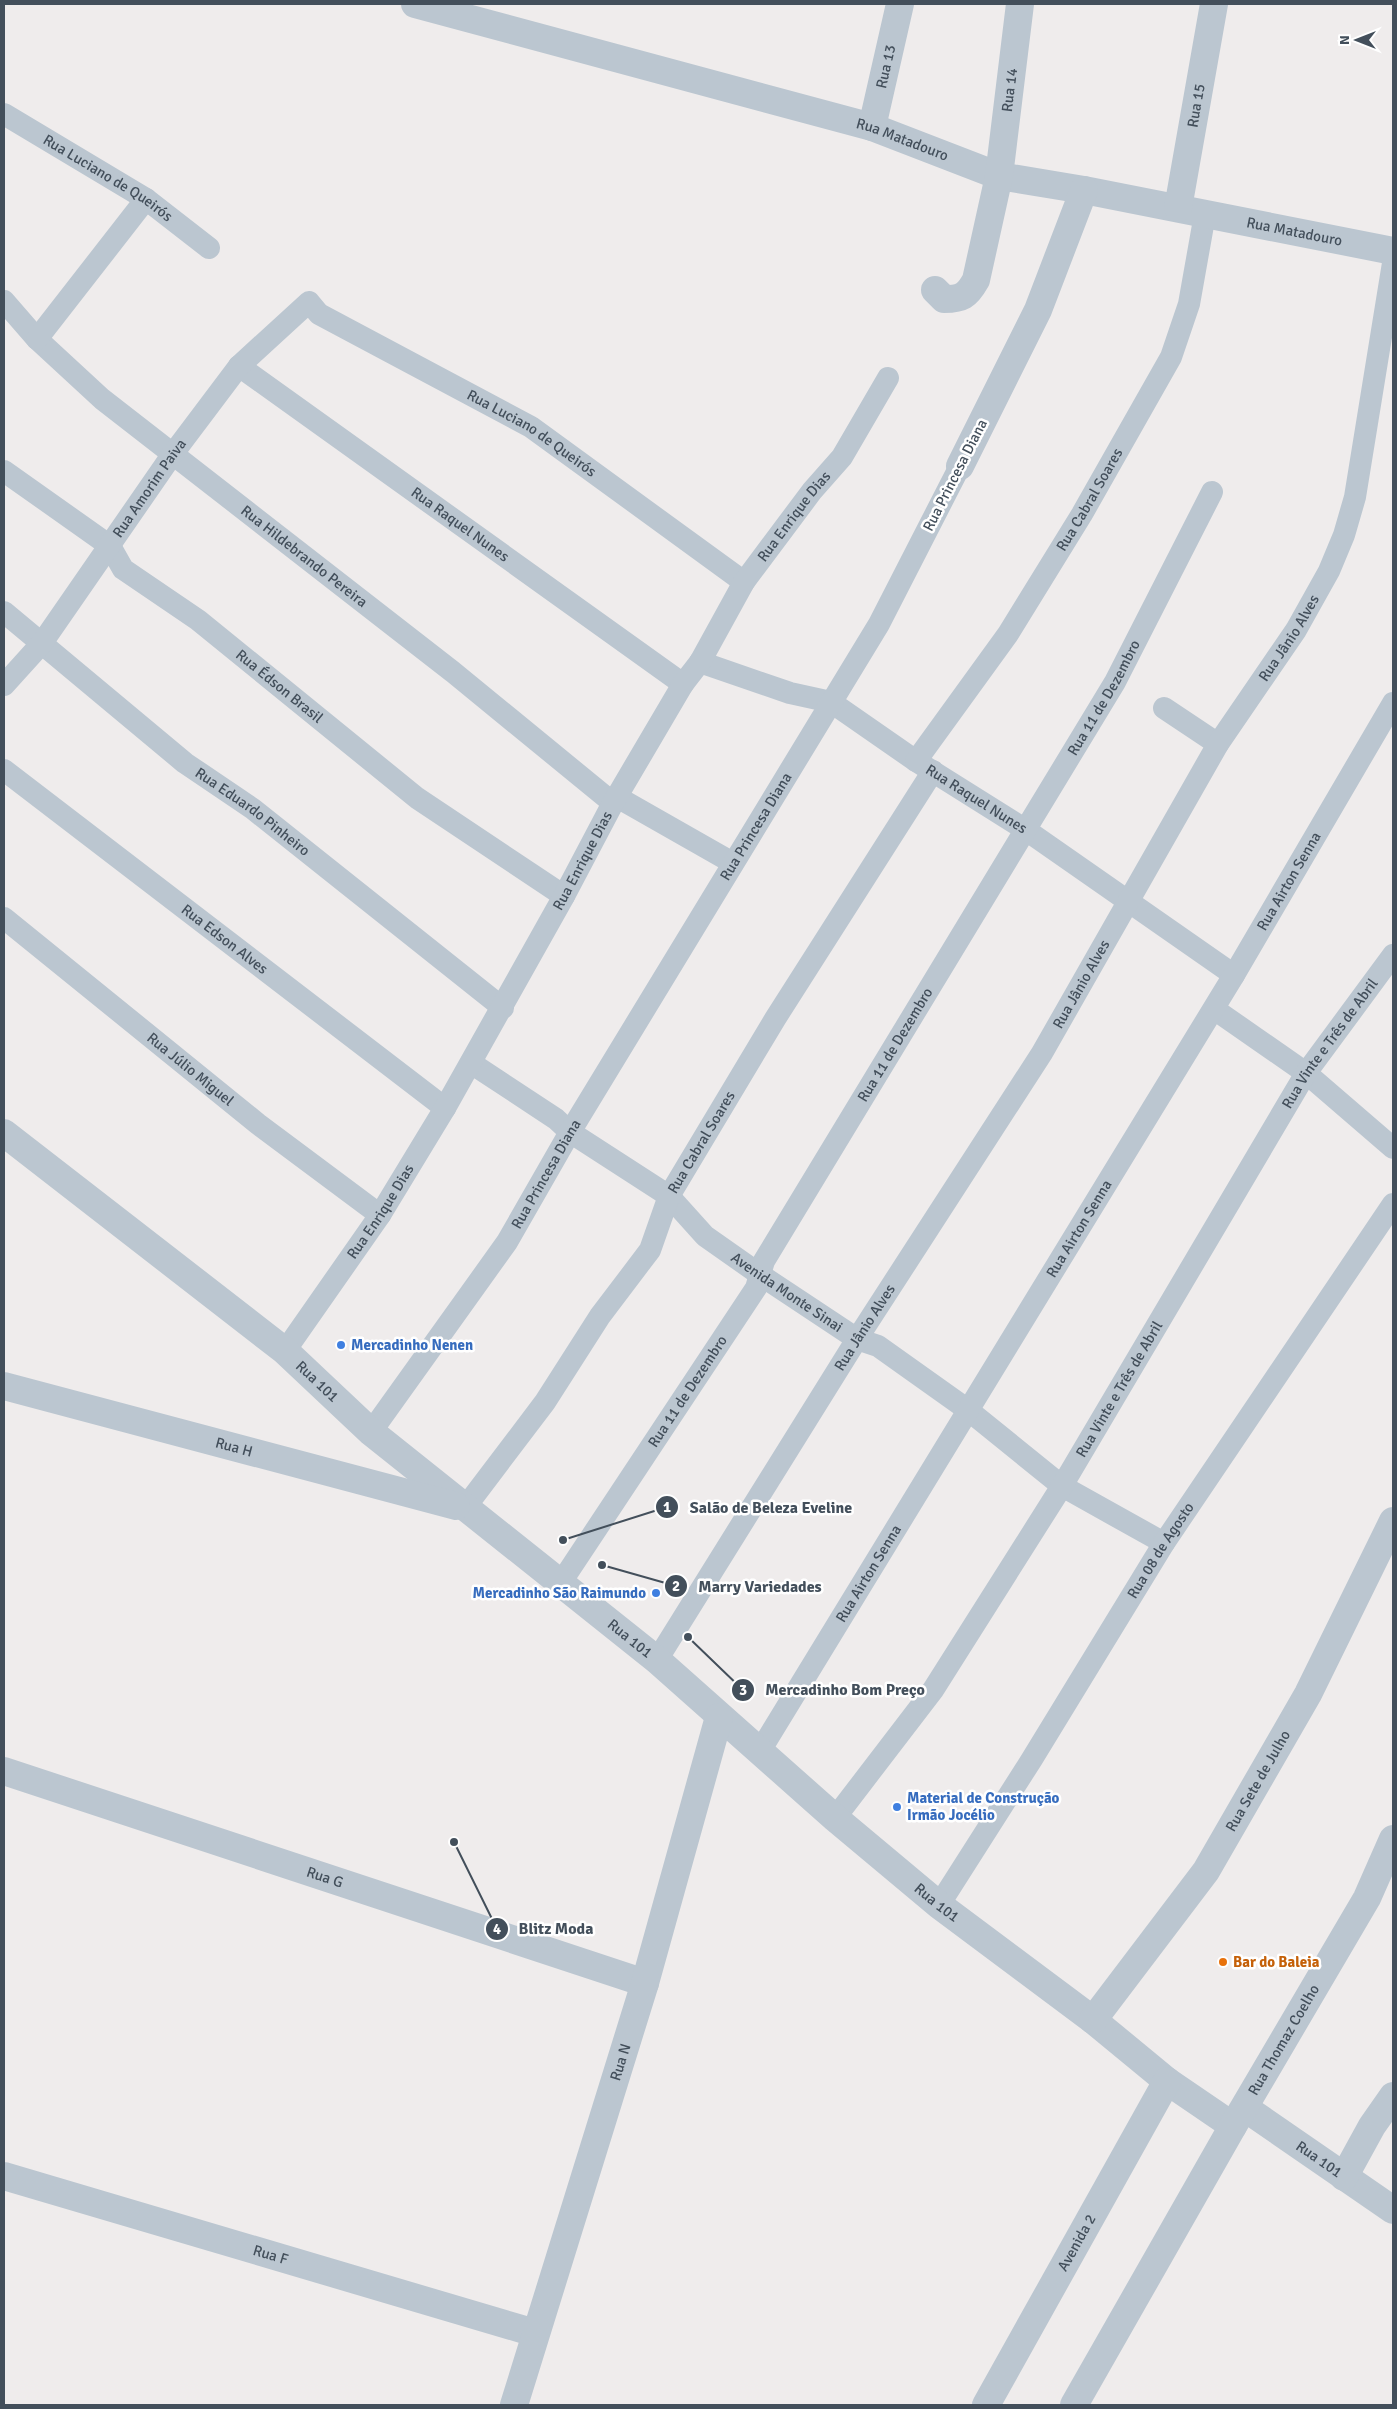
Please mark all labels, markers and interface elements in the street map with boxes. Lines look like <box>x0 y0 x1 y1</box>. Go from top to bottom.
north arrow <box>1332 15 1382 65</box>
text: N <box>1336 35 1353 45</box>
street label: Rua 13 <box>872 43 899 90</box>
street label: Rua 14 <box>998 67 1021 113</box>
street label: Rua 15 <box>1183 82 1209 129</box>
street label: Rua Matadouro <box>854 114 951 165</box>
street label: Rua Luciano de Queirós <box>40 131 177 226</box>
street label: Rua Matadouro <box>1245 213 1344 250</box>
street label: Rua Luciano de Queirós <box>464 386 600 481</box>
street label: Rua Princesa Diana <box>919 416 991 534</box>
street label: Rua Amorim Paiva <box>109 435 190 541</box>
street label: Rua Cabral Soares <box>1052 445 1127 554</box>
street label: Rua Enrique Dias <box>753 467 835 565</box>
street label: Rua Raquel Nunes <box>408 483 513 566</box>
street label: Rua Hildebrando Pereira <box>237 501 371 611</box>
street label: Rua Jânio Alves <box>1255 591 1323 685</box>
street label: Rua 11 de Dezembro <box>1064 637 1144 759</box>
street label: Rua Édson Brasil <box>232 646 327 727</box>
street label: Rua Raquel Nunes <box>922 760 1031 838</box>
street label: Rua Eduardo Pinheiro <box>192 764 314 860</box>
street label: Rua Princesa Diana <box>716 769 796 884</box>
street label: Rua Enrique Dias <box>549 808 616 913</box>
street label: Rua Airton Senna <box>1253 829 1325 934</box>
street label: Rua Edson Alves <box>178 900 272 978</box>
street label: Rua Jânio Alves <box>1049 936 1114 1032</box>
street label: Rua Vinte e Três de Abril <box>1278 975 1382 1112</box>
street label: Rua 11 de Dezembro <box>854 984 937 1105</box>
street label: Rua Júlio Miguel <box>143 1029 237 1110</box>
street label: Rua Cabral Soares <box>664 1087 739 1197</box>
street label: Rua Princesa Diana <box>507 1116 585 1232</box>
street label: Rua Enrique Dias <box>343 1161 418 1262</box>
street label: Rua Airton Senna <box>1042 1177 1116 1281</box>
street label: Avenida Monte Sinai <box>728 1248 846 1336</box>
street label: Rua Jânio Alves <box>830 1281 899 1374</box>
street label: Rua Vinte e Três de Abril <box>1072 1318 1166 1460</box>
street label: Rua 11 de Dezembro <box>644 1332 731 1451</box>
place label: Mercadinho Nenen <box>351 1336 473 1354</box>
marker: Mercadinho Nenen <box>335 1339 347 1351</box>
street label: Rua 101 <box>292 1357 342 1406</box>
street label: Rua H <box>213 1434 255 1461</box>
callout: Salão de Beleza Eveline <box>654 1492 862 1523</box>
text: 1 <box>663 1498 671 1516</box>
text: Salão de Beleza Eveline <box>690 1498 852 1518</box>
street label: Rua 08 de Agosto <box>1123 1499 1198 1602</box>
street label: Rua Airton Senna <box>832 1521 905 1626</box>
callout: Marry Variedades <box>663 1571 832 1602</box>
text: 2 <box>672 1577 680 1595</box>
text: Marry Variedades <box>698 1577 822 1597</box>
place label: Mercadinho São Raimundo <box>473 1584 646 1602</box>
marker: Mercadinho São Raimundo <box>650 1587 662 1599</box>
street label: Rua 101 <box>604 1615 656 1662</box>
callout: Mercadinho Bom Preço <box>730 1674 935 1705</box>
text: Mercadinho Bom Preço <box>765 1680 925 1700</box>
text: 3 <box>739 1681 747 1699</box>
street label: Rua Sete de Julho <box>1222 1727 1294 1835</box>
place label: Material de Construção Irmão Jocélio <box>907 1789 1060 1824</box>
marker: Material de Construção Irmão Jocélio <box>891 1801 903 1813</box>
street label: Rua G <box>304 1863 346 1892</box>
street label: Rua 101 <box>911 1879 963 1926</box>
callout: Blitz Moda <box>484 1913 604 1944</box>
text: Blitz Moda <box>519 1919 593 1939</box>
text: 4 <box>493 1920 501 1938</box>
place label: Bar do Baleia <box>1233 1953 1320 1971</box>
marker: Bar do Baleia <box>1217 1956 1229 1968</box>
street label: Rua Thomaz Coelho <box>1244 1981 1323 2099</box>
street label: Rua N <box>606 2041 635 2083</box>
street label: Rua 101 <box>1293 2137 1346 2181</box>
street label: Avenida 2 <box>1054 2211 1100 2274</box>
street label: Rua F <box>251 2241 290 2269</box>

